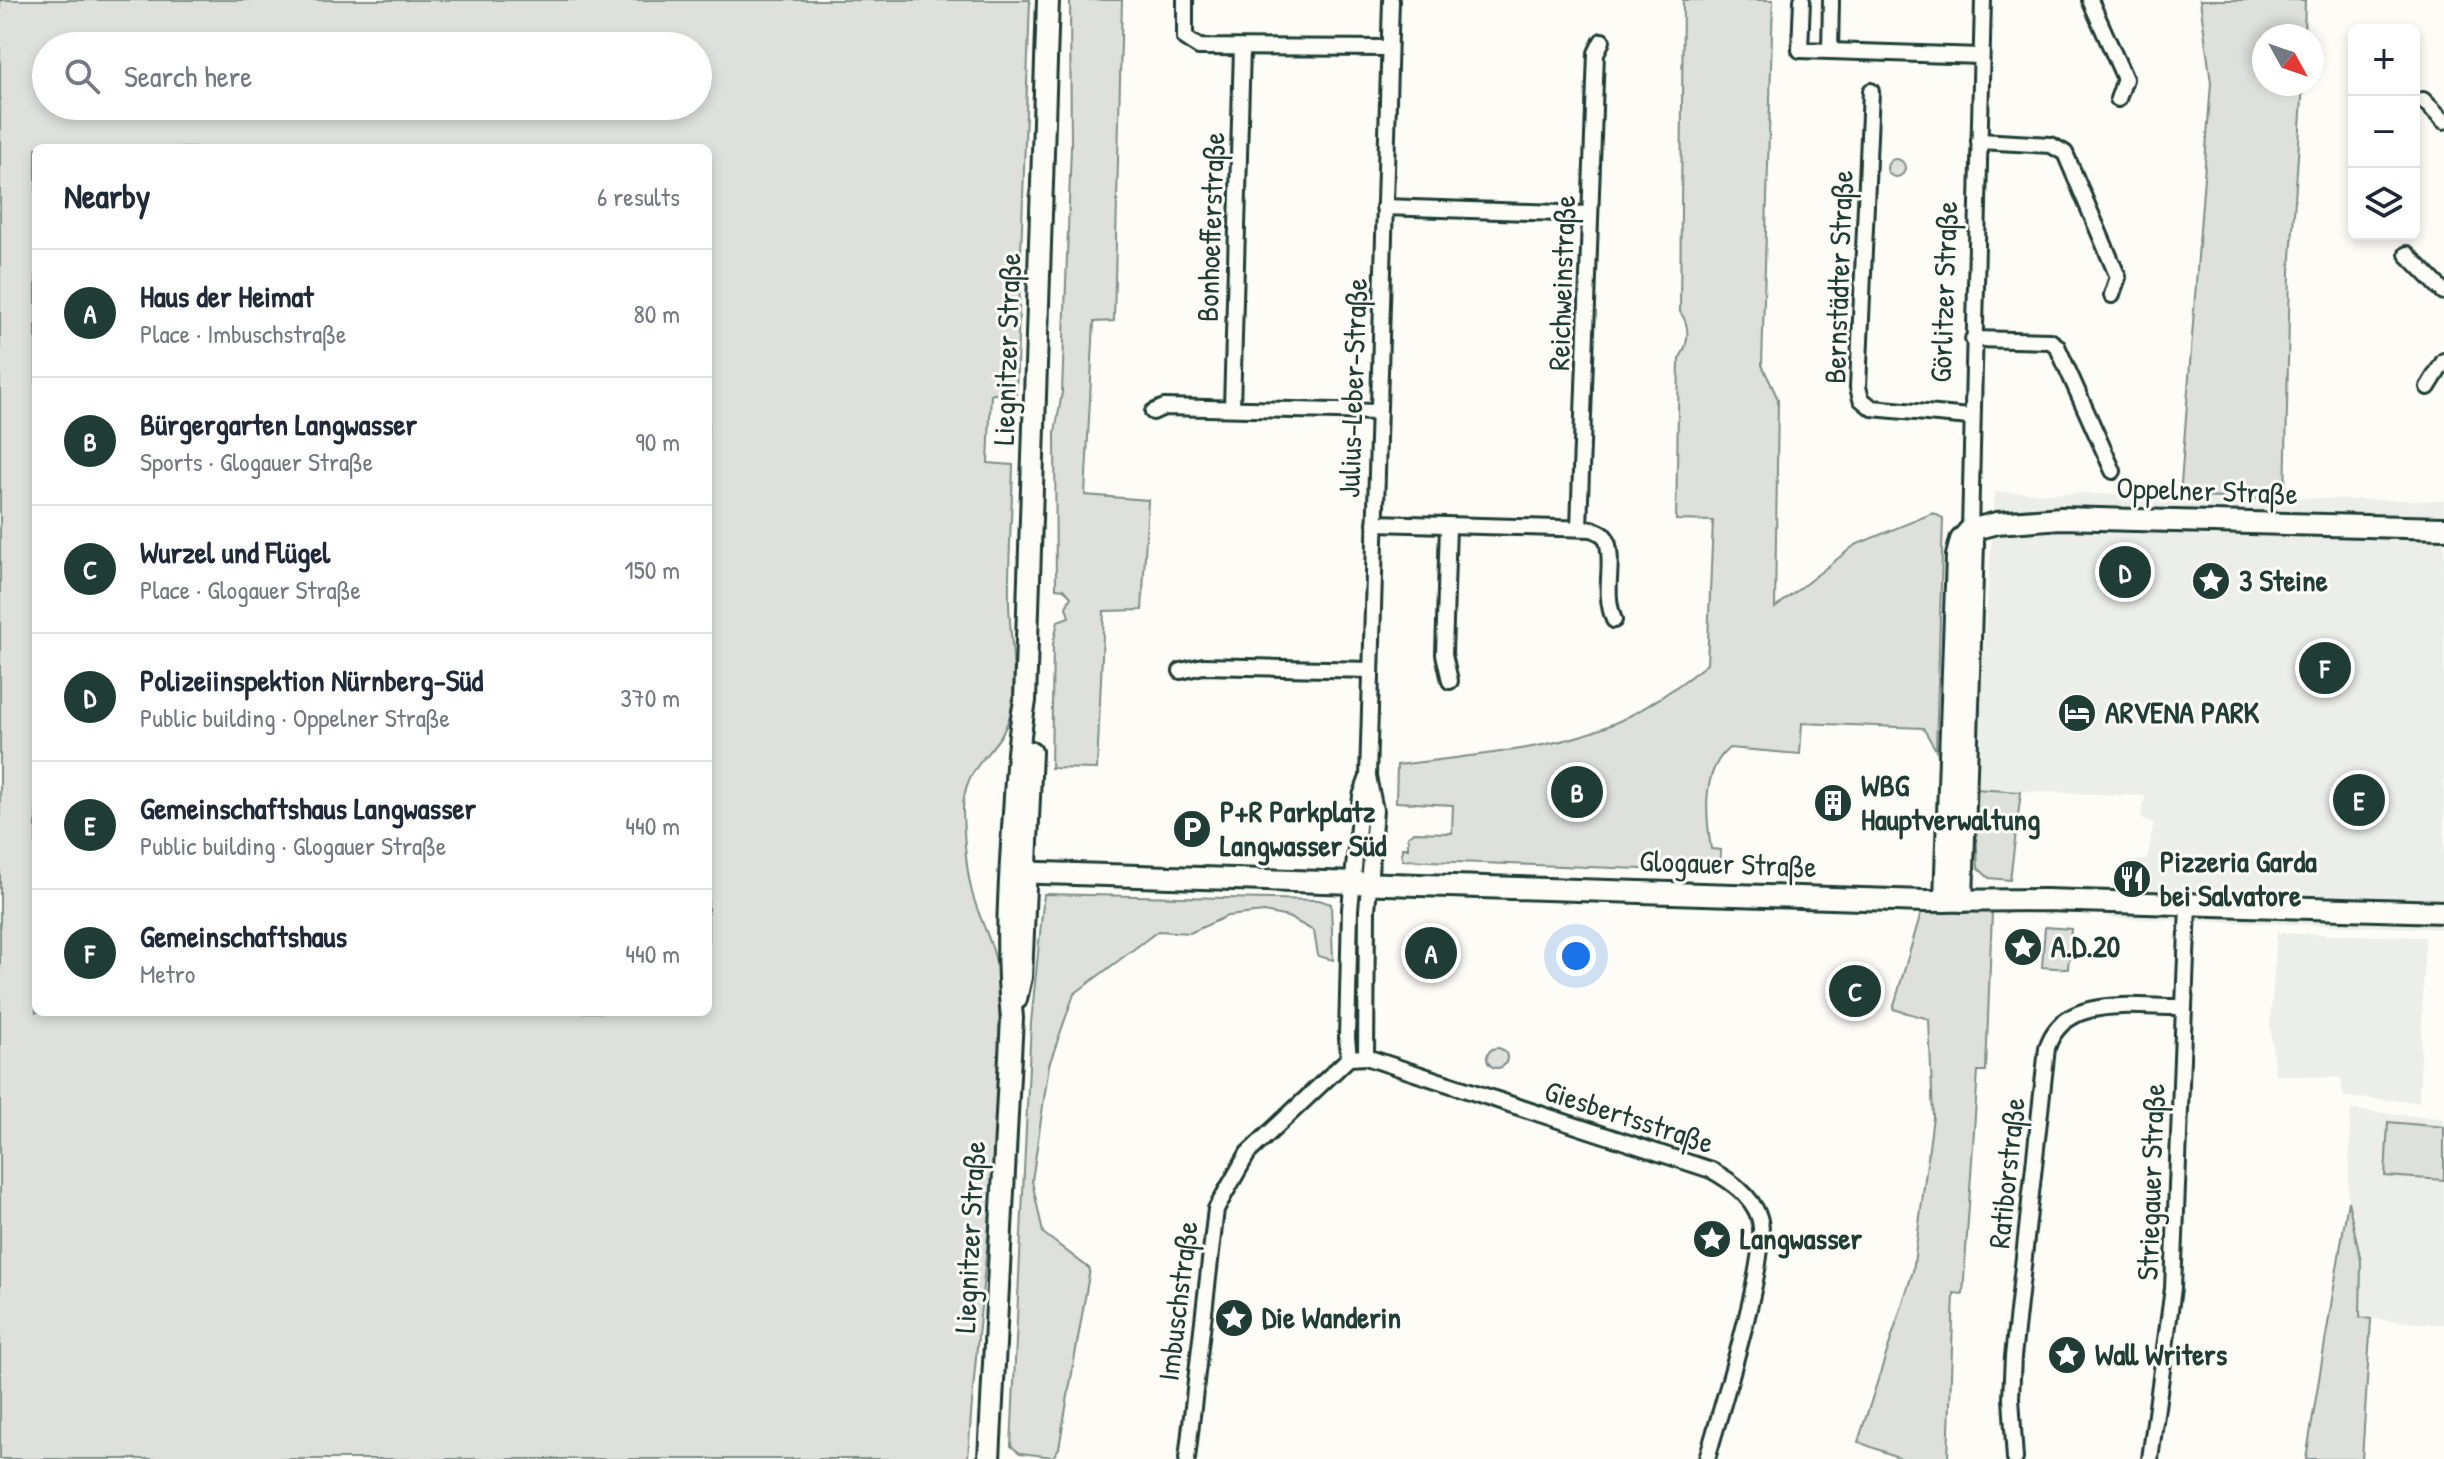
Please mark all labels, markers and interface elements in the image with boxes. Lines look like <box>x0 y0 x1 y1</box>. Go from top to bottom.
north arrow <box>2252 24 2324 96</box>
map controls <box>2348 24 2420 240</box>
button: + <box>2348 24 2420 96</box>
search box <box>32 32 712 120</box>
icon: search <box>60 54 104 98</box>
text: Search here <box>124 56 252 96</box>
button: − <box>2348 96 2420 168</box>
street label: Bonhoefferstraße <box>1187 131 1233 322</box>
button: layers <box>2348 168 2420 240</box>
street label: Bernstädter Straße <box>1814 170 1862 384</box>
text: Nearby <box>64 173 150 219</box>
text: 6 results <box>597 179 680 214</box>
street label: Reichweinstraße <box>1538 194 1584 371</box>
street label: Görlitzer Straße <box>1920 201 1966 383</box>
street label: Liegnitzer Straße <box>983 252 1029 446</box>
text: Haus der Heimat <box>140 276 314 316</box>
street label: Julius-Leber-Straße <box>1328 277 1376 498</box>
text: A <box>84 296 96 331</box>
text: 80 m <box>633 296 680 331</box>
text: Place · Imbuschstraße <box>140 316 346 351</box>
text: Bürgergarten Langwasser <box>140 404 417 444</box>
text: B <box>83 424 97 459</box>
text: 90 m <box>635 424 680 459</box>
text: Sports · Glogauer Straße <box>140 444 373 479</box>
street label: Oppelner Straße <box>2116 467 2298 513</box>
text: Wurzel und Flügel <box>140 532 330 572</box>
pin: D <box>2099 542 2151 602</box>
text: C <box>83 552 97 587</box>
text: 150 m <box>624 552 680 587</box>
place icon: 3 Steine <box>2190 560 2232 602</box>
place label: 3 Steine <box>2239 560 2328 600</box>
text: Place · Glogauer Straße <box>140 572 361 607</box>
pin: F <box>2299 638 2351 698</box>
text: Polizeiinspektion Nürnberg-Süd <box>140 660 483 700</box>
text: D <box>84 680 96 715</box>
text: 370 m <box>620 680 680 715</box>
hotel icon: ARVENA PARK <box>2056 692 2098 734</box>
place label: ARVENA PARK <box>2105 692 2260 732</box>
text: Public building · Oppelner Straße <box>140 700 450 735</box>
pin: B <box>1551 762 1603 822</box>
place label: WBG Hauptverwaltung <box>1861 765 2040 840</box>
pin: E <box>2333 770 2385 830</box>
building icon: WBG Hauptverwaltung <box>1812 782 1854 824</box>
text: Gemeinschaftshaus Langwasser <box>140 788 476 828</box>
place label: P+R Parkplatz Langwasser Süd <box>1220 791 1387 866</box>
text: E <box>84 808 96 843</box>
text: 440 m <box>625 808 680 843</box>
parking icon: P+R Parkplatz Langwasser Süd <box>1171 808 1213 850</box>
text: Public building · Glogauer Straße <box>140 828 446 863</box>
street label: Glogauer Straße <box>1639 840 1817 886</box>
place label: Pizzeria Garda bei Salvatore <box>2160 841 2317 915</box>
restaurant icon: Pizzeria Garda bei Salvatore <box>2111 858 2153 900</box>
text: Gemeinschaftshaus <box>140 916 347 956</box>
pin: A <box>1405 923 1457 983</box>
place icon: A.D.20 <box>2002 926 2044 968</box>
place label: A.D.20 <box>2051 926 2120 966</box>
text: F <box>85 936 95 971</box>
text: 440 m <box>625 936 680 971</box>
your location <box>1556 936 1596 976</box>
text: Metro <box>140 956 195 991</box>
pin: C <box>1829 961 1881 1021</box>
street label: Giesbertsstraße <box>1540 1070 1719 1162</box>
street label: Striegauer Straße <box>2127 1083 2173 1281</box>
street label: Ratiborstraße <box>1978 1095 2034 1250</box>
street label: Liegnitzer Straße <box>944 1140 994 1334</box>
place icon: Langwasser <box>1691 1218 1733 1260</box>
place label: Langwasser <box>1740 1218 1863 1259</box>
street label: Imbuschstraße <box>1147 1219 1207 1383</box>
place icon: Die Wanderin <box>1213 1297 1255 1339</box>
place label: Die Wanderin <box>1262 1297 1401 1337</box>
place icon: Wall Writers <box>2046 1334 2088 1376</box>
place label: Wall Writers <box>2095 1334 2228 1374</box>

